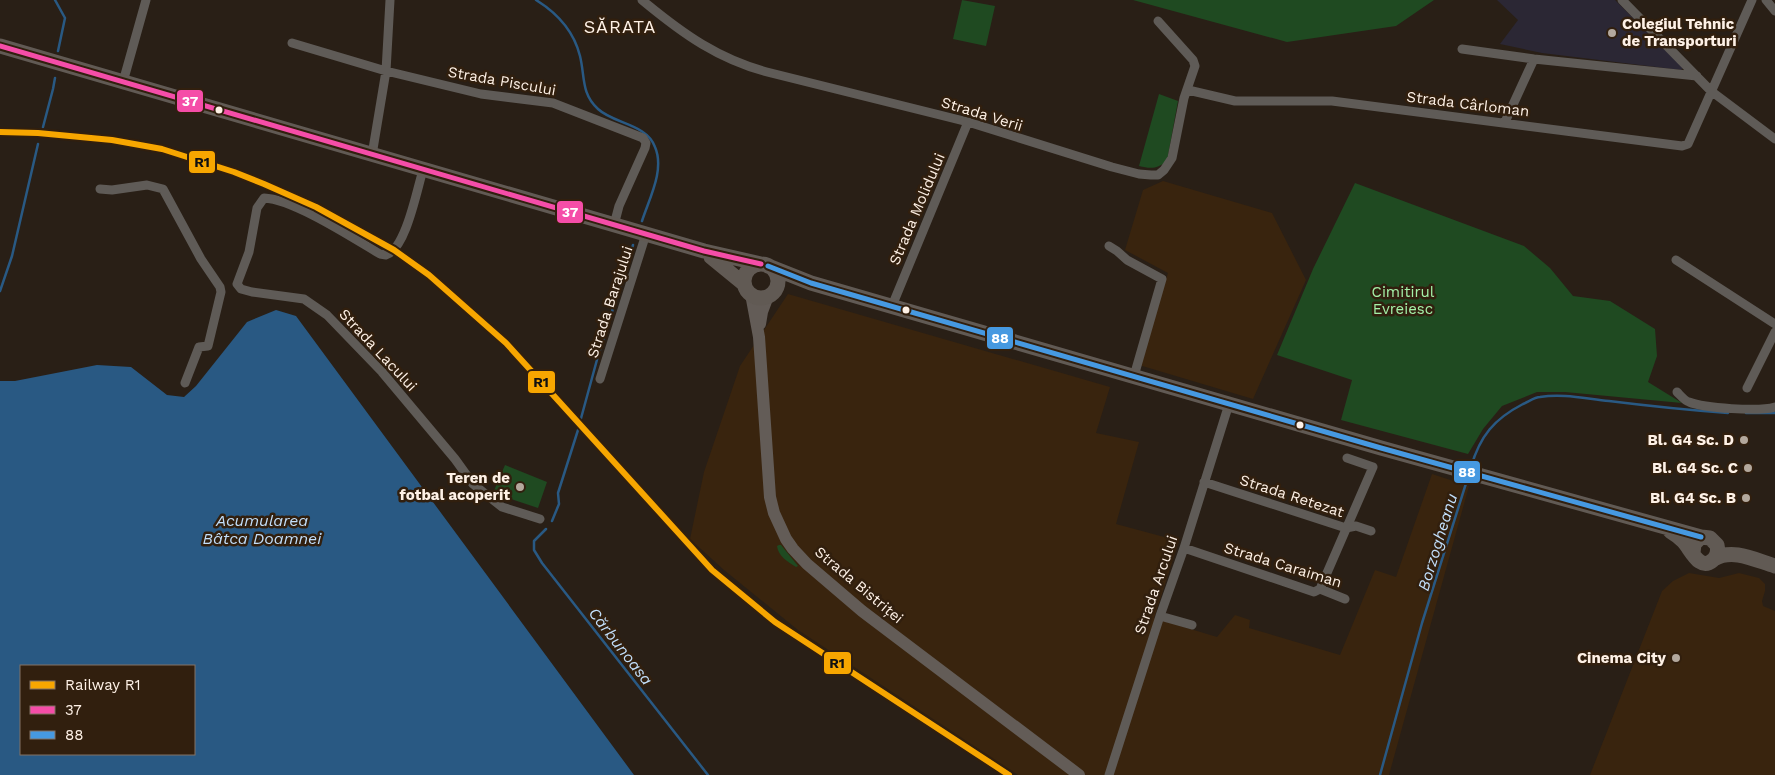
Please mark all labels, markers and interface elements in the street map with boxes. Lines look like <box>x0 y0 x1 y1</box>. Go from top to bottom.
place label: Colegiul Tehnic de Transporturi <box>1622 15 1737 50</box>
district label: SĂRATA <box>584 16 656 37</box>
marker: Colegiul Tehnic de Transporturi <box>1606 27 1618 39</box>
street label: Strada Piscului <box>447 63 557 99</box>
street label: Strada Cârloman <box>1406 88 1530 120</box>
line badge: 37 <box>176 89 204 113</box>
text: 37 <box>182 93 199 109</box>
street label: Strada Verii <box>939 93 1025 135</box>
unlabelled marker <box>214 105 224 115</box>
line badge: R1 <box>188 150 216 174</box>
street label: Strada Molidului <box>885 150 949 268</box>
text: R1 <box>194 154 210 170</box>
line badge: 37 <box>556 200 584 224</box>
text: 37 <box>562 204 579 220</box>
street label: Strada Barajului <box>583 244 637 360</box>
park label: Cimitirul Evreiesc <box>1372 283 1435 318</box>
street label: Strada Lacului <box>335 305 421 395</box>
unlabelled marker <box>901 305 911 315</box>
line badge: 88 <box>986 326 1014 350</box>
text: 88 <box>991 330 1009 346</box>
line badge: R1 <box>527 370 556 394</box>
text: R1 <box>533 374 549 390</box>
unlabelled marker <box>1295 420 1305 430</box>
place label: Bl. G4 Sc. D <box>1647 431 1734 449</box>
marker: Bl. G4 Sc. D <box>1738 434 1750 446</box>
place label: Bl. G4 Sc. C <box>1652 459 1738 477</box>
line badge: 88 <box>1453 460 1481 484</box>
marker: Bl. G4 Sc. C <box>1742 462 1754 474</box>
text: 88 <box>1458 464 1476 480</box>
place label: Teren de fotbal acoperit <box>400 469 510 504</box>
street label: Strada Retezat <box>1238 471 1347 522</box>
marker: Teren de fotbal acoperit <box>514 481 526 493</box>
place label: Bl. G4 Sc. B <box>1650 489 1736 507</box>
water label: Borzogheanu <box>1414 491 1461 593</box>
marker: Bl. G4 Sc. B <box>1740 492 1752 504</box>
water label: Acumularea Bâtca Doamnei <box>203 511 322 548</box>
street label: Strada Arcului <box>1131 533 1181 637</box>
street label: Strada Caraiman <box>1222 539 1344 591</box>
street label: Strada Bistriței <box>811 543 907 627</box>
water label: Cărbunoasa <box>585 604 657 689</box>
place label: Cinema City <box>1577 649 1667 667</box>
line badge: R1 <box>823 651 852 675</box>
marker: Cinema City <box>1670 652 1682 664</box>
text: R1 <box>829 655 845 671</box>
legend <box>20 665 195 755</box>
text: Railway R1 <box>65 676 141 694</box>
text: 37 <box>65 701 82 719</box>
text: 88 <box>65 726 83 744</box>

